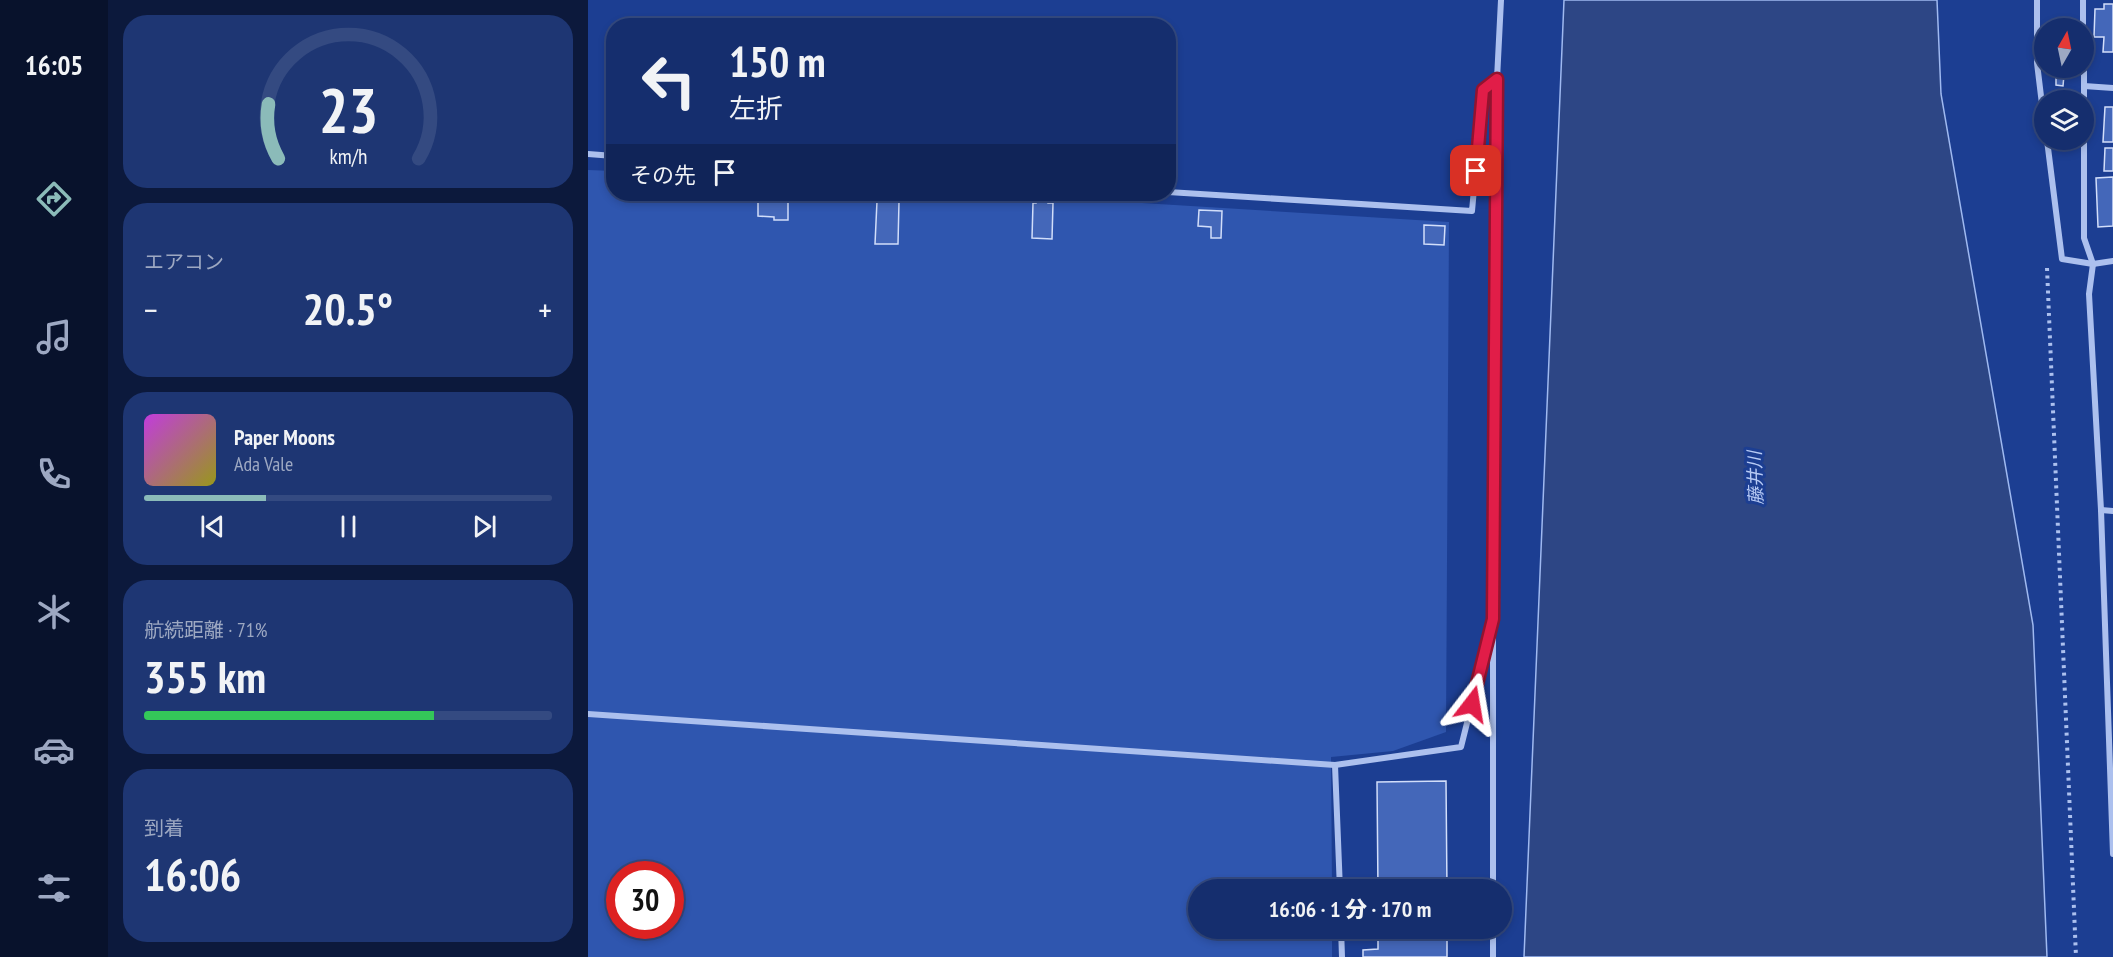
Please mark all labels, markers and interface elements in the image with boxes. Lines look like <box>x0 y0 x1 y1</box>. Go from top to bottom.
north arrow <box>2034 18 2094 78</box>
map controls <box>2034 18 2094 150</box>
text: 150 m <box>729 34 826 89</box>
icon: left <box>630 42 708 120</box>
text: 16:05 <box>25 48 83 82</box>
text: 23 <box>318 69 378 150</box>
button: layers <box>2034 90 2094 150</box>
text: 左折 <box>729 91 783 125</box>
text: km/h <box>329 142 367 170</box>
pin <box>1450 145 1501 196</box>
icon: arrive <box>1459 154 1492 187</box>
icon: arrive <box>708 156 741 189</box>
text: その先 <box>630 161 696 189</box>
icon: directions <box>33 178 75 220</box>
text: エアコン <box>144 249 224 275</box>
text: 20.5° <box>303 279 393 337</box>
text: − <box>144 288 158 331</box>
text: + <box>538 288 552 331</box>
icon: music <box>33 316 75 358</box>
text: Paper Moons <box>234 423 335 451</box>
water label: 藤井川 <box>1742 449 1767 505</box>
text: Ada Vale <box>234 451 293 477</box>
icon: phone <box>33 453 75 495</box>
icon: previous <box>196 510 229 543</box>
icon: pause <box>332 510 365 543</box>
icon: next <box>468 510 501 543</box>
icon: climate <box>33 591 75 633</box>
text: 航続距離 · 71% <box>144 617 267 643</box>
text: 355 km <box>144 647 266 705</box>
position arrow <box>1440 672 1504 736</box>
icon: car <box>33 729 75 771</box>
text: 到着 <box>144 815 184 841</box>
text: 16:06 <box>144 845 241 903</box>
speed limit sign: 30 <box>606 861 684 939</box>
icon: filters <box>33 867 75 909</box>
text: 16:06 · 1 分 · 170 m <box>1269 895 1431 923</box>

